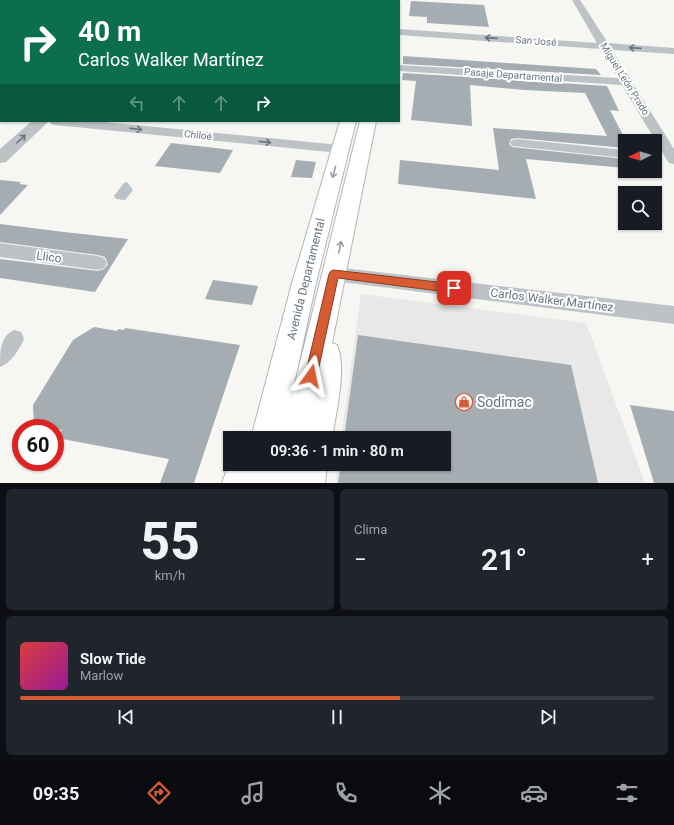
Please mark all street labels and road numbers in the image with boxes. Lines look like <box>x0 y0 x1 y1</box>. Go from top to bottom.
street label: San José <box>515 34 557 48</box>
street label: Miguel León Prado <box>598 41 652 117</box>
street label: Pasaje Departamental <box>463 66 563 84</box>
street label: Chiloé <box>184 128 212 142</box>
street label: Avenida Departamental <box>284 217 328 341</box>
street label: Llico <box>36 249 63 266</box>
street label: Carlos Walker Martínez <box>490 286 614 314</box>

